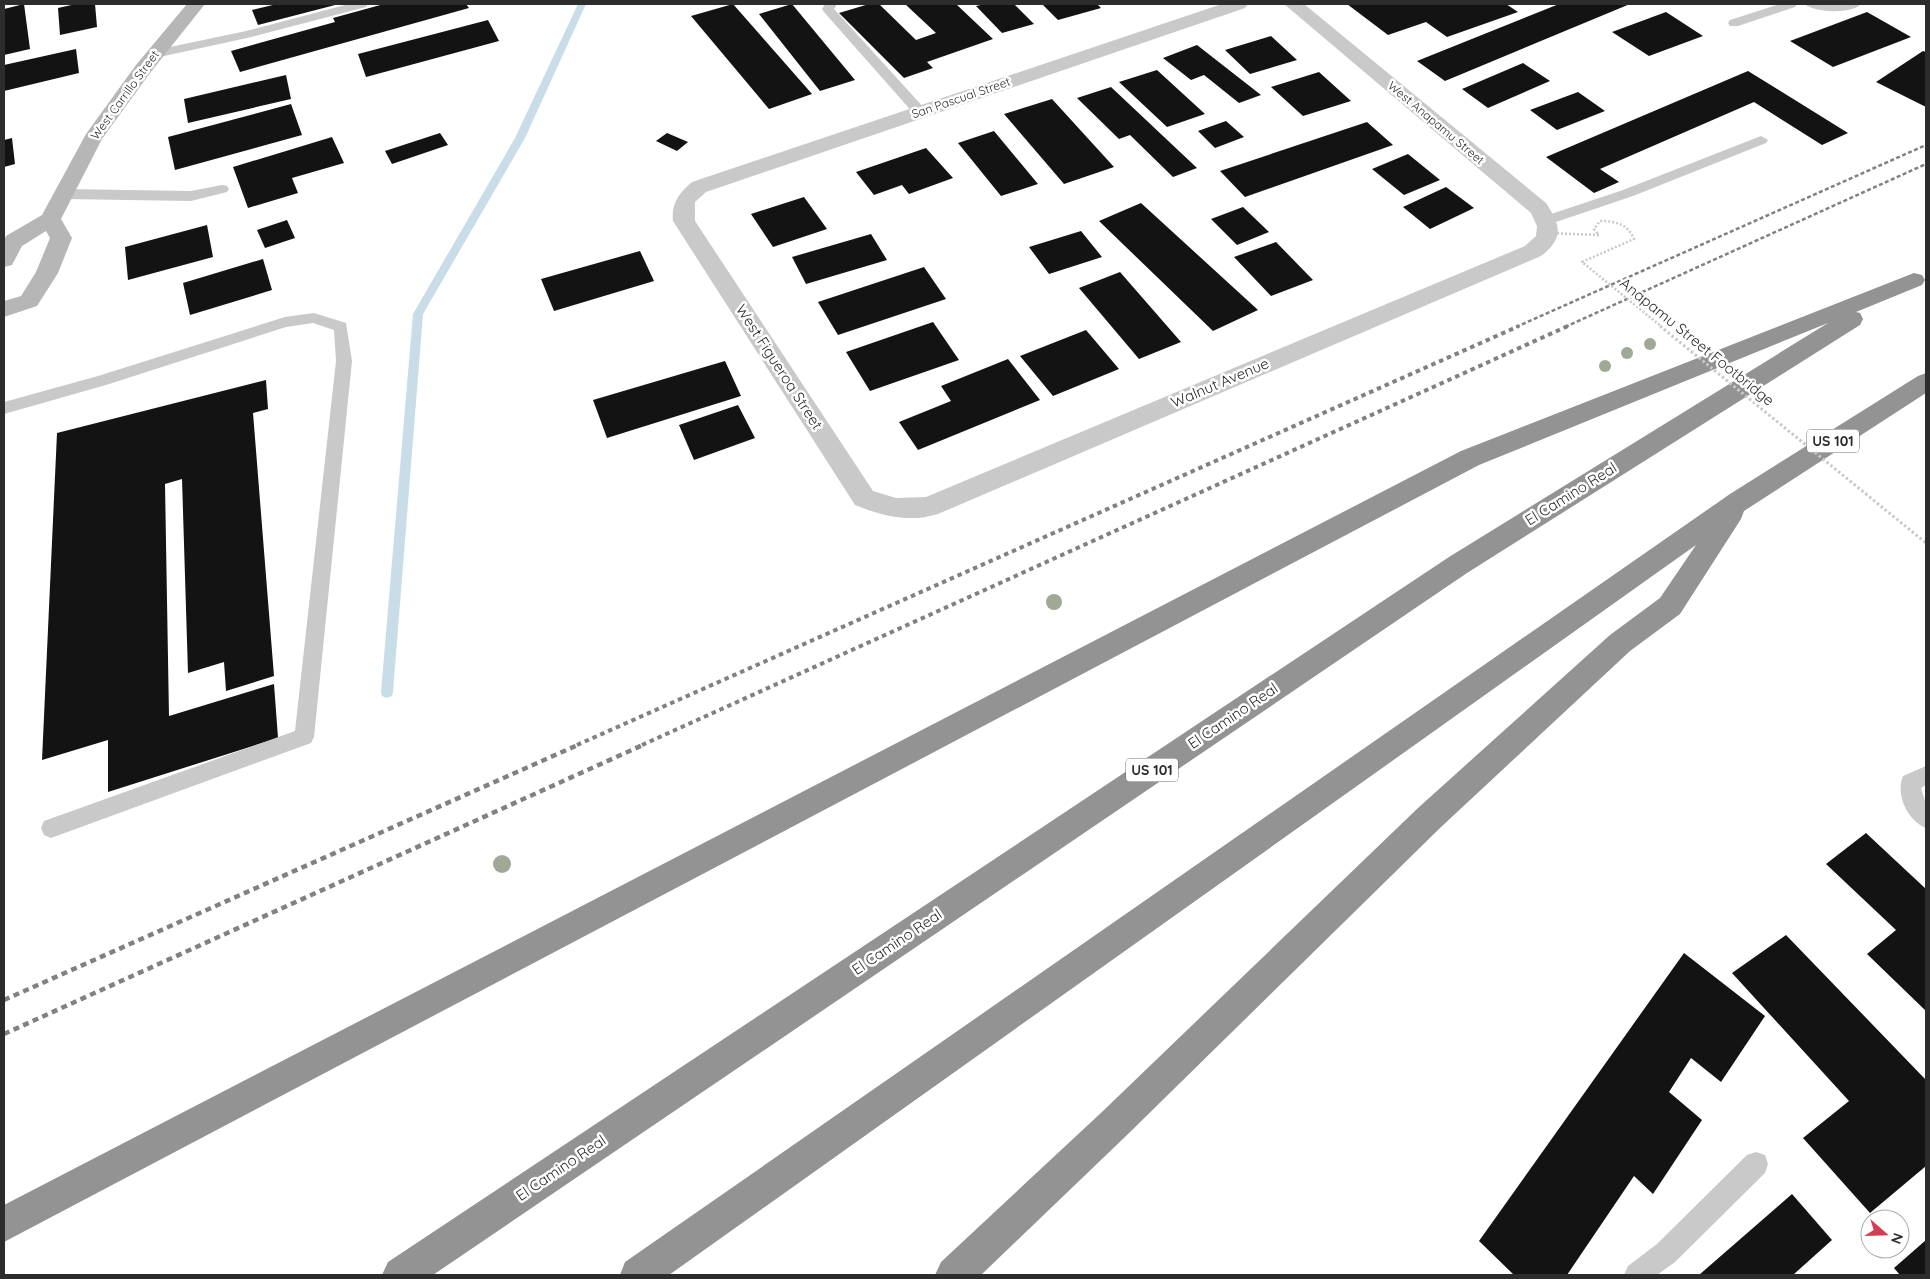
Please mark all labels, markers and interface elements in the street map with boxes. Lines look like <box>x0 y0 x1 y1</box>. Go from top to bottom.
street label: West Carrillo Street <box>87 47 162 142</box>
street label: San Pascual Street <box>910 74 1012 121</box>
street label: West Anapamu Street <box>1385 78 1488 167</box>
street label: Anapamu Street Footbridge <box>1616 273 1778 410</box>
street label: West Figueroa Street <box>732 301 827 433</box>
street label: Walnut Avenue <box>1168 353 1272 412</box>
road number: US 101 <box>1807 430 1859 452</box>
street label: El Camino Real <box>1521 458 1620 529</box>
street label: El Camino Real <box>1184 678 1281 753</box>
road number: US 101 <box>1126 758 1178 782</box>
street label: El Camino Real <box>848 904 945 979</box>
street label: El Camino Real <box>512 1130 609 1205</box>
north arrow <box>1860 1209 1910 1259</box>
text: N <box>1887 1231 1907 1246</box>

